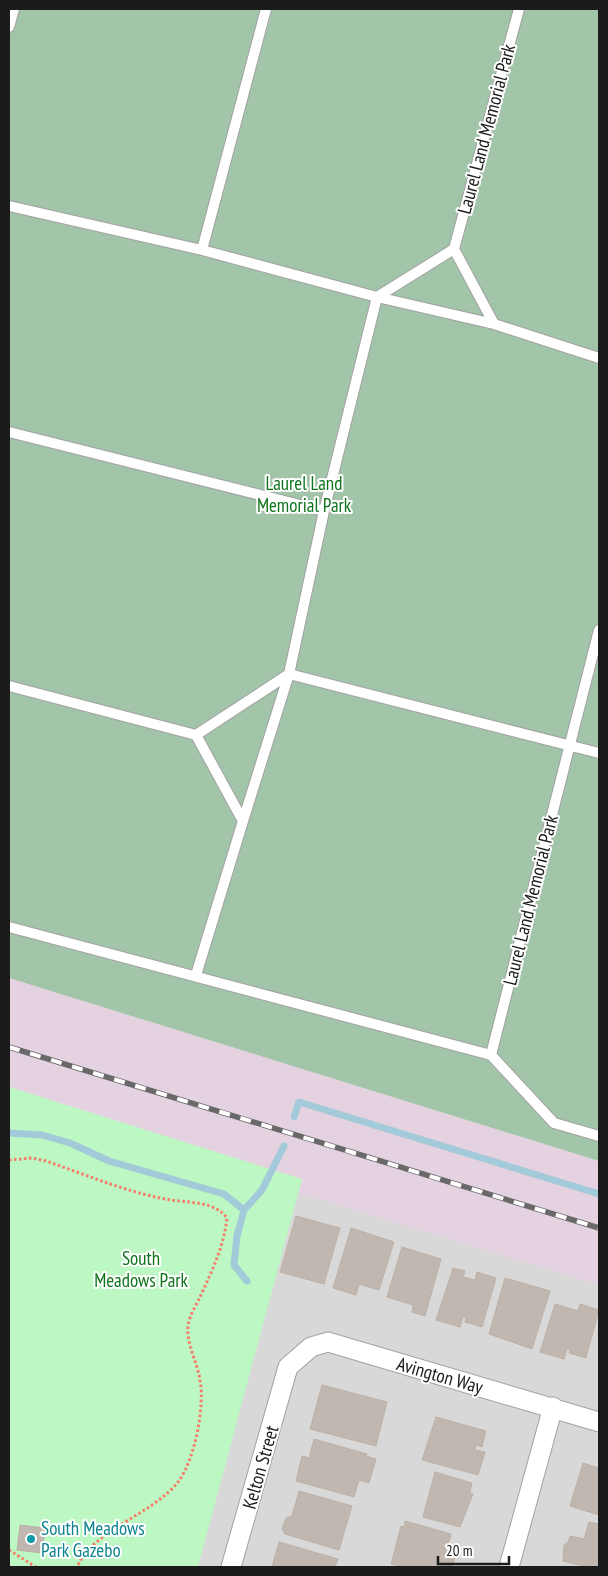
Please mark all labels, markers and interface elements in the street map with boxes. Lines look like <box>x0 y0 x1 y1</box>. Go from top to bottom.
street label: Laurel Land Memorial Park <box>452 41 520 217</box>
park label: Laurel Land Memorial Park <box>257 471 352 517</box>
street label: Laurel Land Memorial Park <box>497 812 563 988</box>
park label: South Meadows Park <box>94 1246 188 1292</box>
street label: Avington Way <box>394 1351 487 1399</box>
street label: Kelton Street <box>237 1422 284 1512</box>
place label: South Meadows Park Gazebo <box>41 1516 145 1562</box>
marker: South Meadows Park Gazebo <box>25 1533 37 1545</box>
scale bar <box>438 1534 509 1566</box>
text: 20 m <box>446 1541 472 1560</box>

